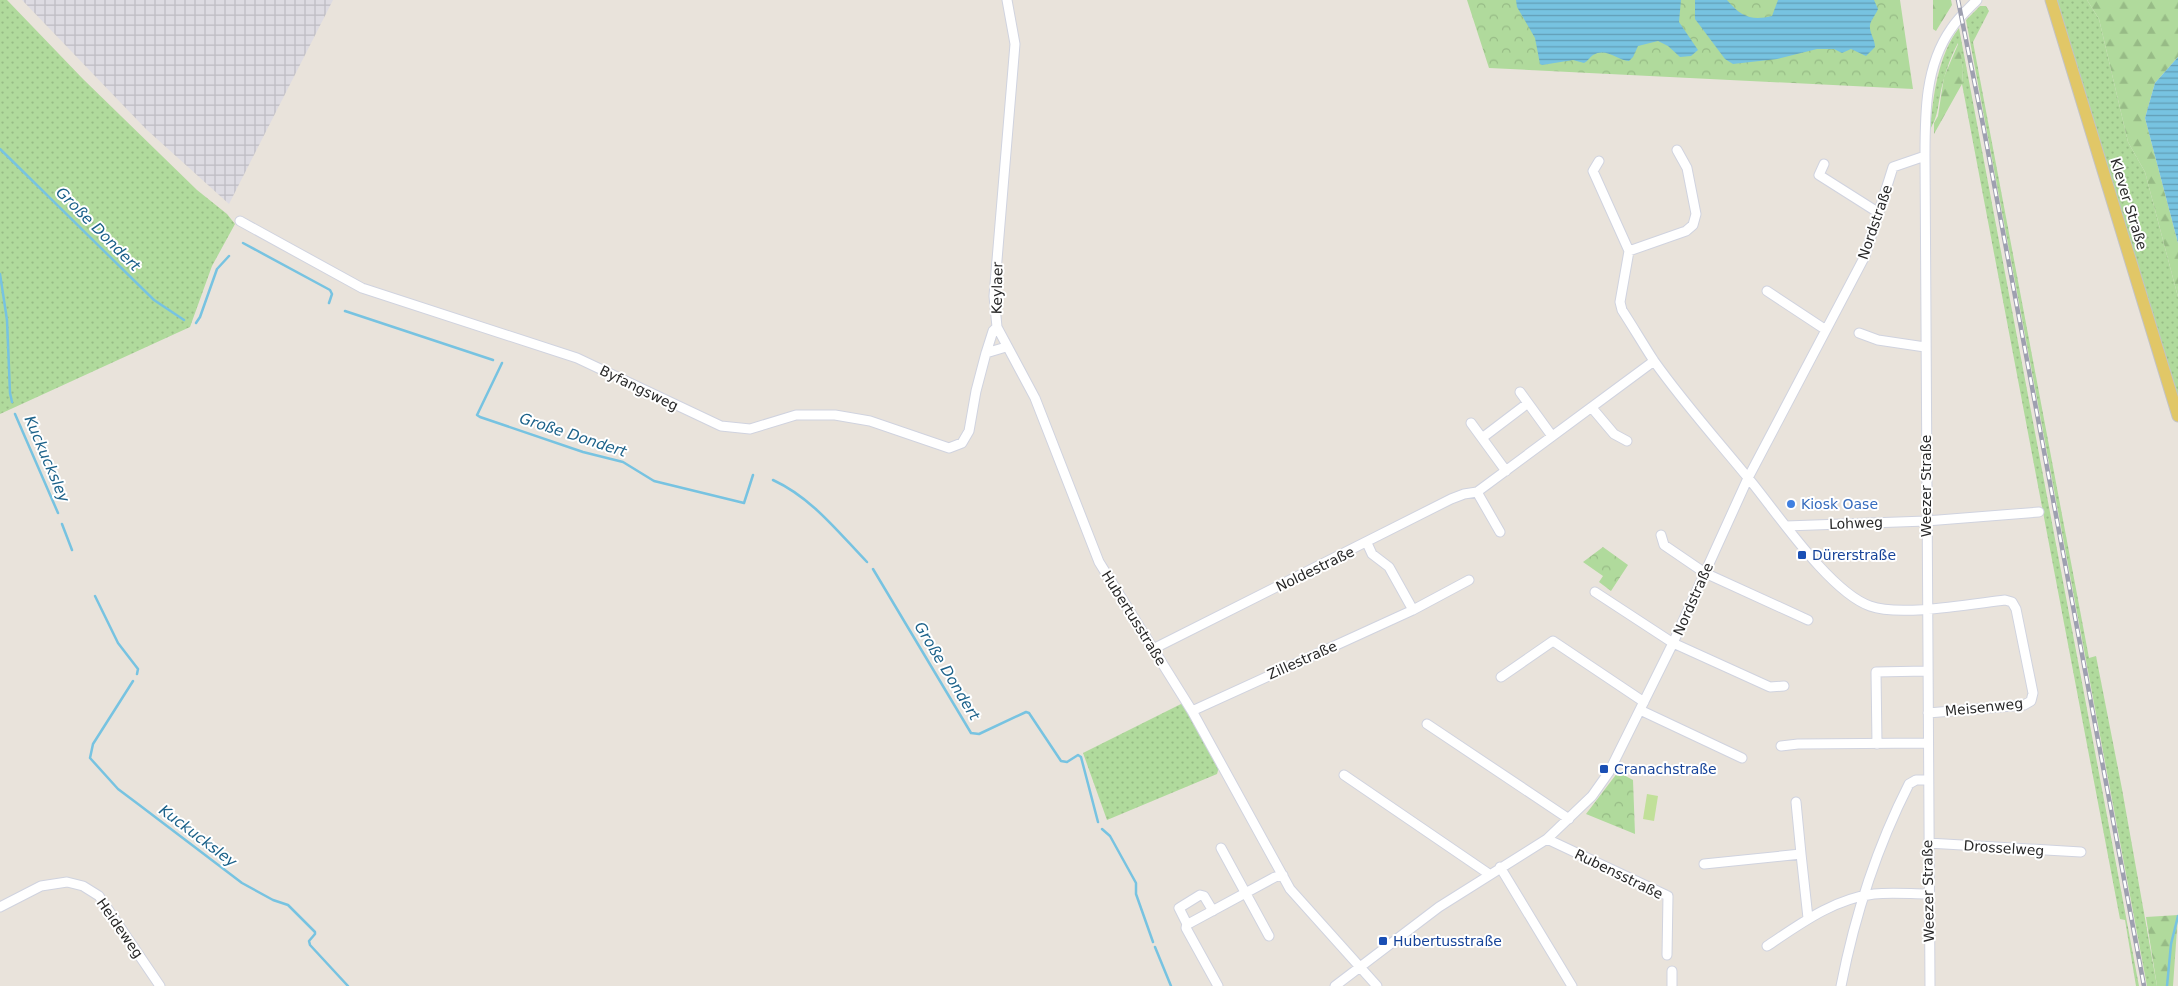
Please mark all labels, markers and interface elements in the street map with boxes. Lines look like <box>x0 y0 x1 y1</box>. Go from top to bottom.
street label: Klever Straße <box>2107 156 2151 252</box>
water label: Große Dondert <box>52 183 145 276</box>
street label: Nordstraße <box>1855 183 1895 261</box>
street label: Keylaer <box>989 262 1005 314</box>
street label: Byfangsweg <box>597 362 681 414</box>
water label: Große Dondert <box>517 409 630 461</box>
water label: Kuckucksley <box>21 413 74 506</box>
street label: Weezer Straße <box>1918 435 1934 537</box>
place label: Kiosk Oase <box>1801 496 1878 512</box>
marker: Kiosk Oase <box>1785 498 1797 510</box>
street label: Lohweg <box>1829 514 1883 532</box>
street label: Noldestraße <box>1273 543 1357 595</box>
place label: Dürerstraße <box>1812 547 1896 563</box>
marker: Dürerstraße <box>1796 549 1808 561</box>
street label: Nordstraße <box>1670 560 1716 638</box>
street label: Hubertusstraße <box>1098 568 1170 668</box>
water label: Große Dondert <box>911 619 984 724</box>
street label: Zillestraße <box>1265 638 1339 682</box>
street label: Meisenweg <box>1944 695 2024 719</box>
place label: Cranachstraße <box>1614 761 1717 777</box>
marker: Cranachstraße <box>1598 763 1610 775</box>
water label: Kuckucksley <box>156 801 241 872</box>
street label: Drosselweg <box>1963 837 2045 859</box>
street label: Weezer Straße <box>1919 840 1937 942</box>
street label: Rubensstraße <box>1572 846 1666 902</box>
street label: Heideweg <box>94 895 146 961</box>
place label: Hubertusstraße <box>1393 933 1502 949</box>
marker: Hubertusstraße <box>1377 935 1389 947</box>

